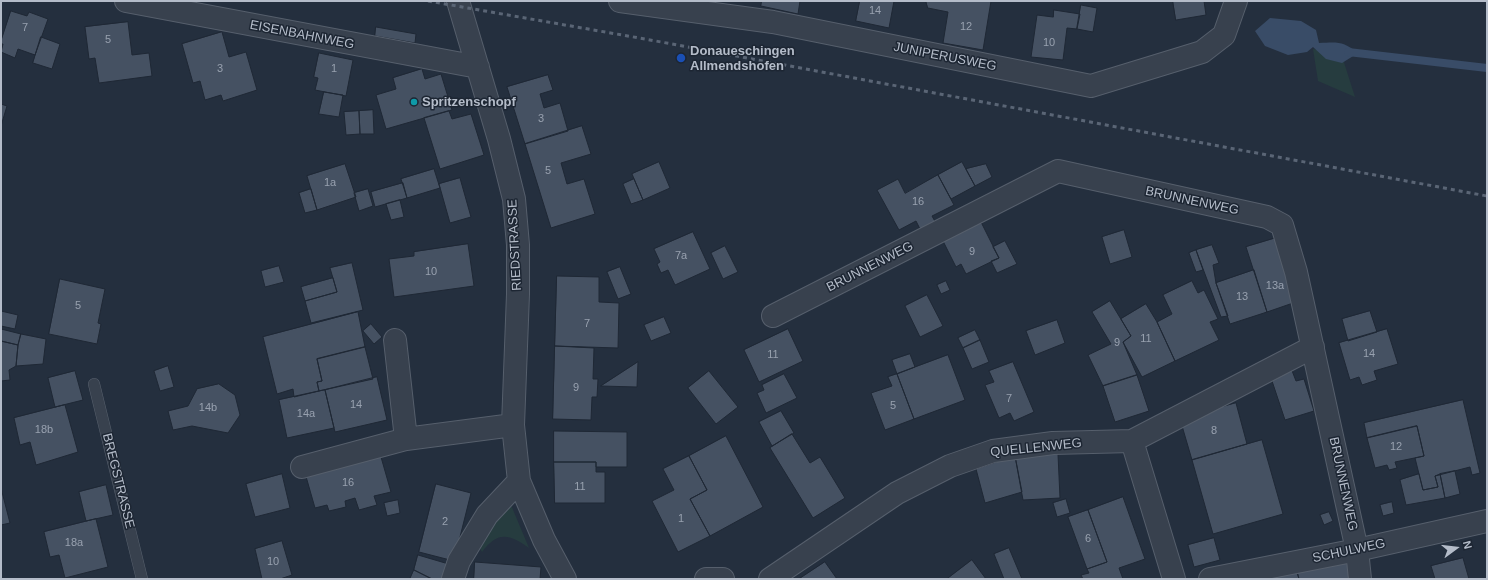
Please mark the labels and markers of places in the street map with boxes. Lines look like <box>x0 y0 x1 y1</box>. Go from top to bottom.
place label: Donaueschingen Allmendshofen <box>690 43 795 74</box>
marker: Donaueschingen Allmendshofen <box>675 52 687 64</box>
place label: Spritzenschopf <box>422 94 516 110</box>
marker: Spritzenschopf <box>409 97 419 107</box>

